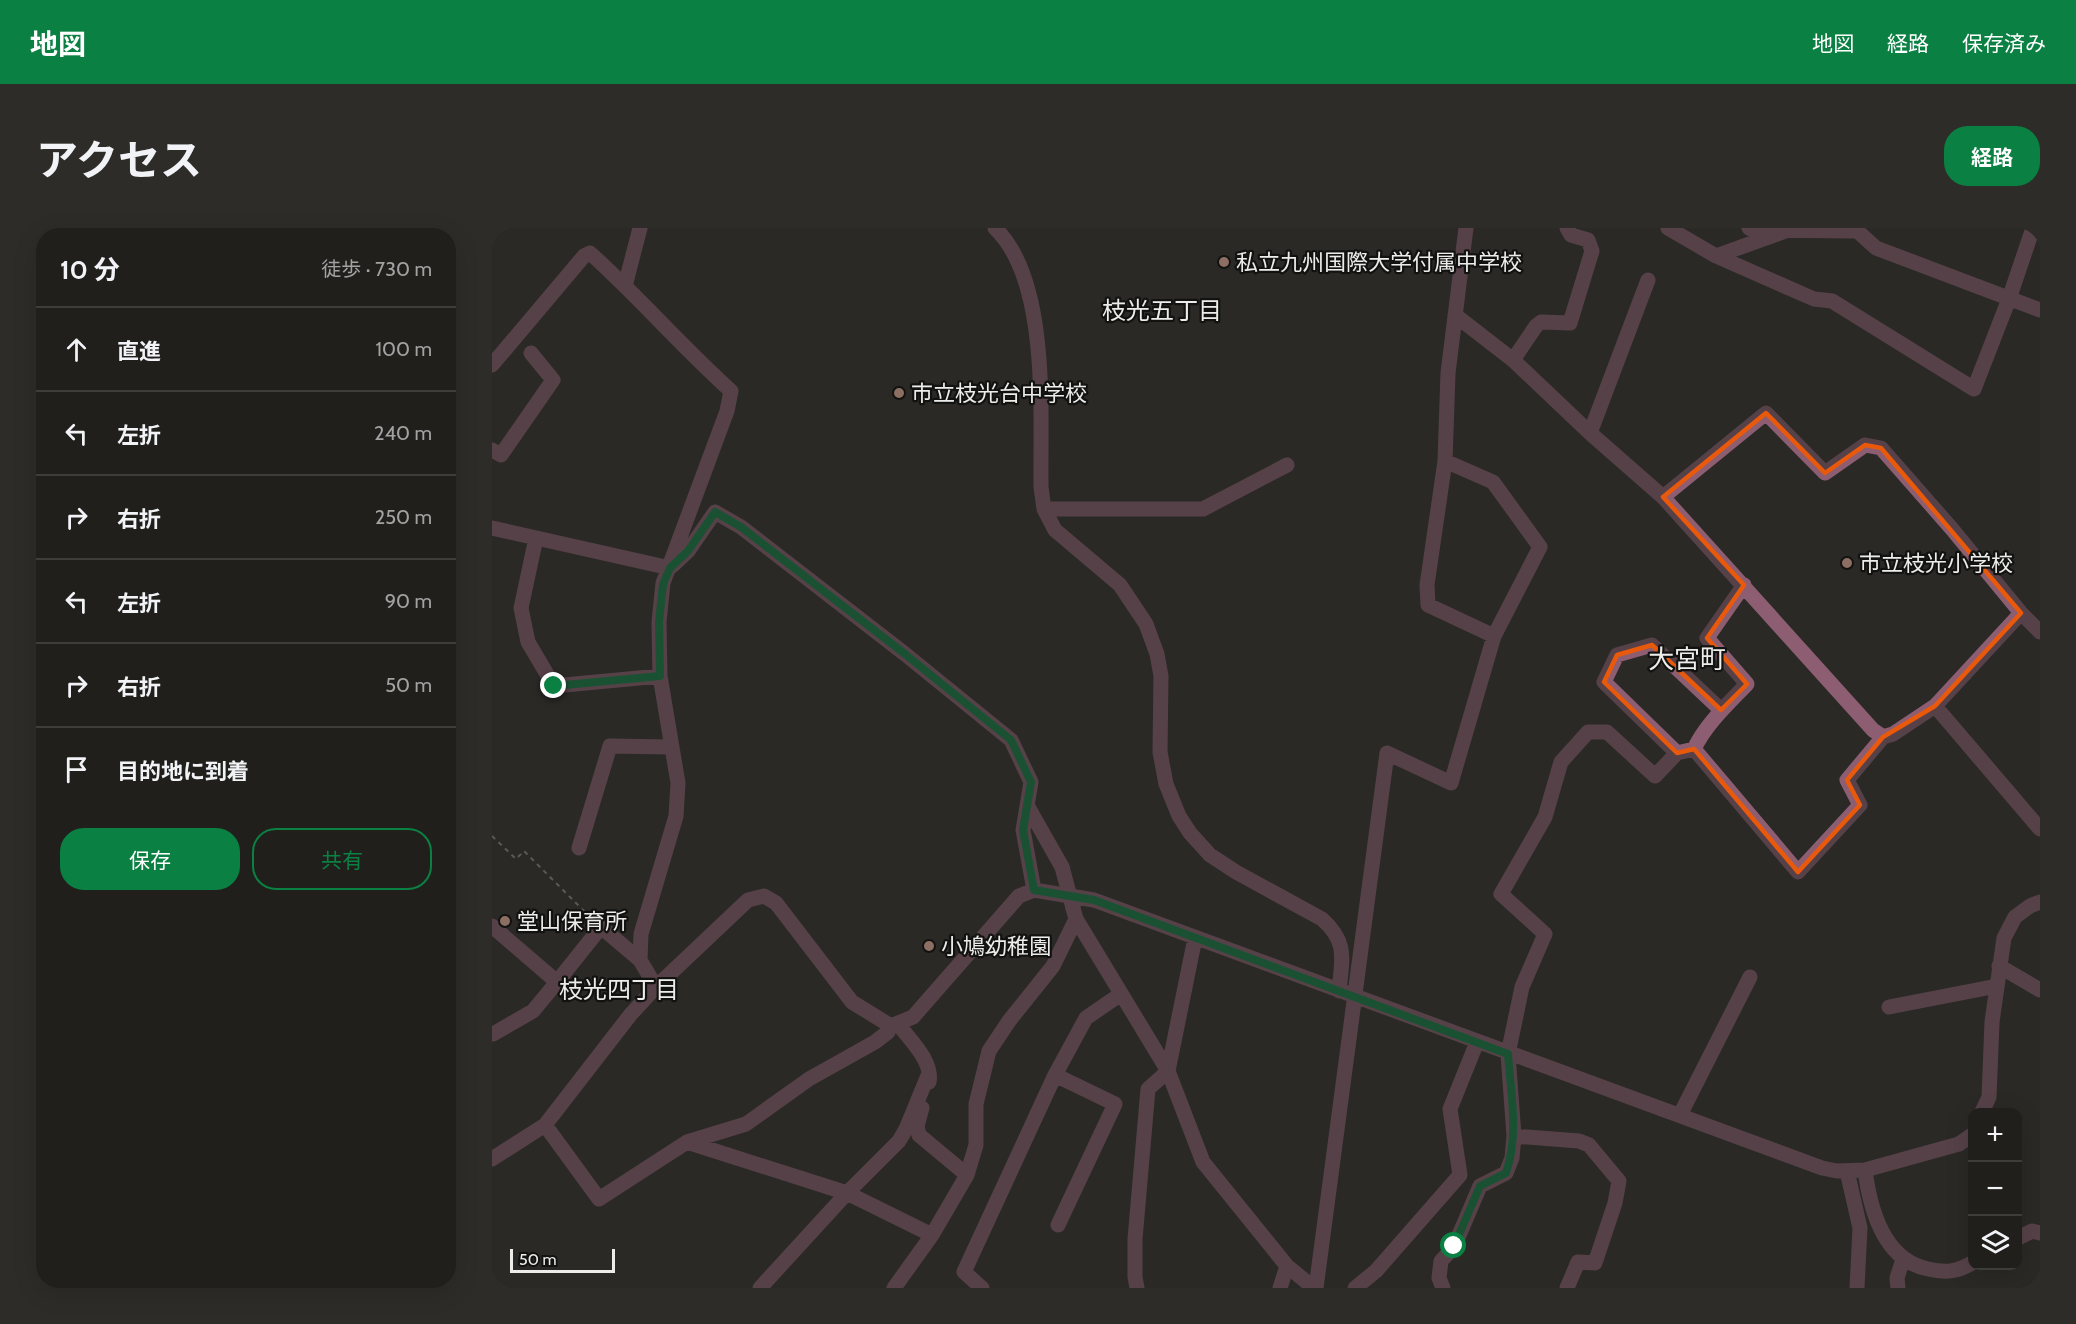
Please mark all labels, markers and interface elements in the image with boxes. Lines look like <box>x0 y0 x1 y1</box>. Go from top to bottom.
text: 地図 <box>30 27 86 61</box>
text: 地図 <box>1812 31 1854 56</box>
text: 経路 <box>1887 31 1929 56</box>
text: 保存済み <box>1962 31 2046 56</box>
button: 経路 <box>1944 126 2040 186</box>
text: アクセス <box>36 134 202 186</box>
place label: 私立九州国際大学付属中学校 <box>1236 249 1522 276</box>
text: 10 分 <box>60 254 120 286</box>
marker: 私立九州国際大学付属中学校 <box>1217 255 1231 269</box>
text: 徒歩 · 730 m <box>321 257 432 281</box>
district label: 枝光五丁目 <box>1102 296 1222 325</box>
icon: ahead <box>60 333 93 366</box>
text: 100 m <box>376 337 432 361</box>
text: 直進 <box>117 338 161 365</box>
place label: 市立枝光台中学校 <box>911 380 1087 407</box>
marker: 市立枝光台中学校 <box>892 386 906 400</box>
icon: left <box>60 417 93 450</box>
text: 240 m <box>374 421 432 445</box>
text: 左折 <box>117 422 161 449</box>
icon: right <box>60 501 93 534</box>
text: 250 m <box>375 505 432 529</box>
text: 右折 <box>117 506 161 533</box>
place label: 市立枝光小学校 <box>1859 550 2013 577</box>
marker: 市立枝光小学校 <box>1840 556 1854 570</box>
icon: left <box>60 585 93 618</box>
text: 90 m <box>385 589 432 613</box>
text: 左折 <box>117 590 161 617</box>
district label: 大宮町 <box>1648 643 1726 675</box>
icon: right <box>60 669 93 702</box>
route end <box>540 672 566 698</box>
text: 50 m <box>385 673 432 697</box>
text: 右折 <box>117 674 161 701</box>
icon: arrive <box>60 753 93 786</box>
text: 目的地に到着 <box>117 758 249 785</box>
button: 保存 <box>60 828 240 890</box>
button: 共有 <box>252 828 432 890</box>
place label: 堂山保育所 <box>517 908 627 935</box>
marker: 堂山保育所 <box>498 914 512 928</box>
place label: 小鳩幼稚園 <box>941 933 1051 960</box>
marker: 小鳩幼稚園 <box>922 939 936 953</box>
district label: 枝光四丁目 <box>559 975 679 1004</box>
map controls <box>1968 1108 2022 1270</box>
button: + <box>1968 1108 2022 1162</box>
button: − <box>1968 1162 2022 1216</box>
button: layers <box>1968 1216 2022 1270</box>
route start <box>1440 1232 1466 1258</box>
scale bar <box>510 1246 615 1274</box>
text: 50 m <box>519 1250 556 1269</box>

